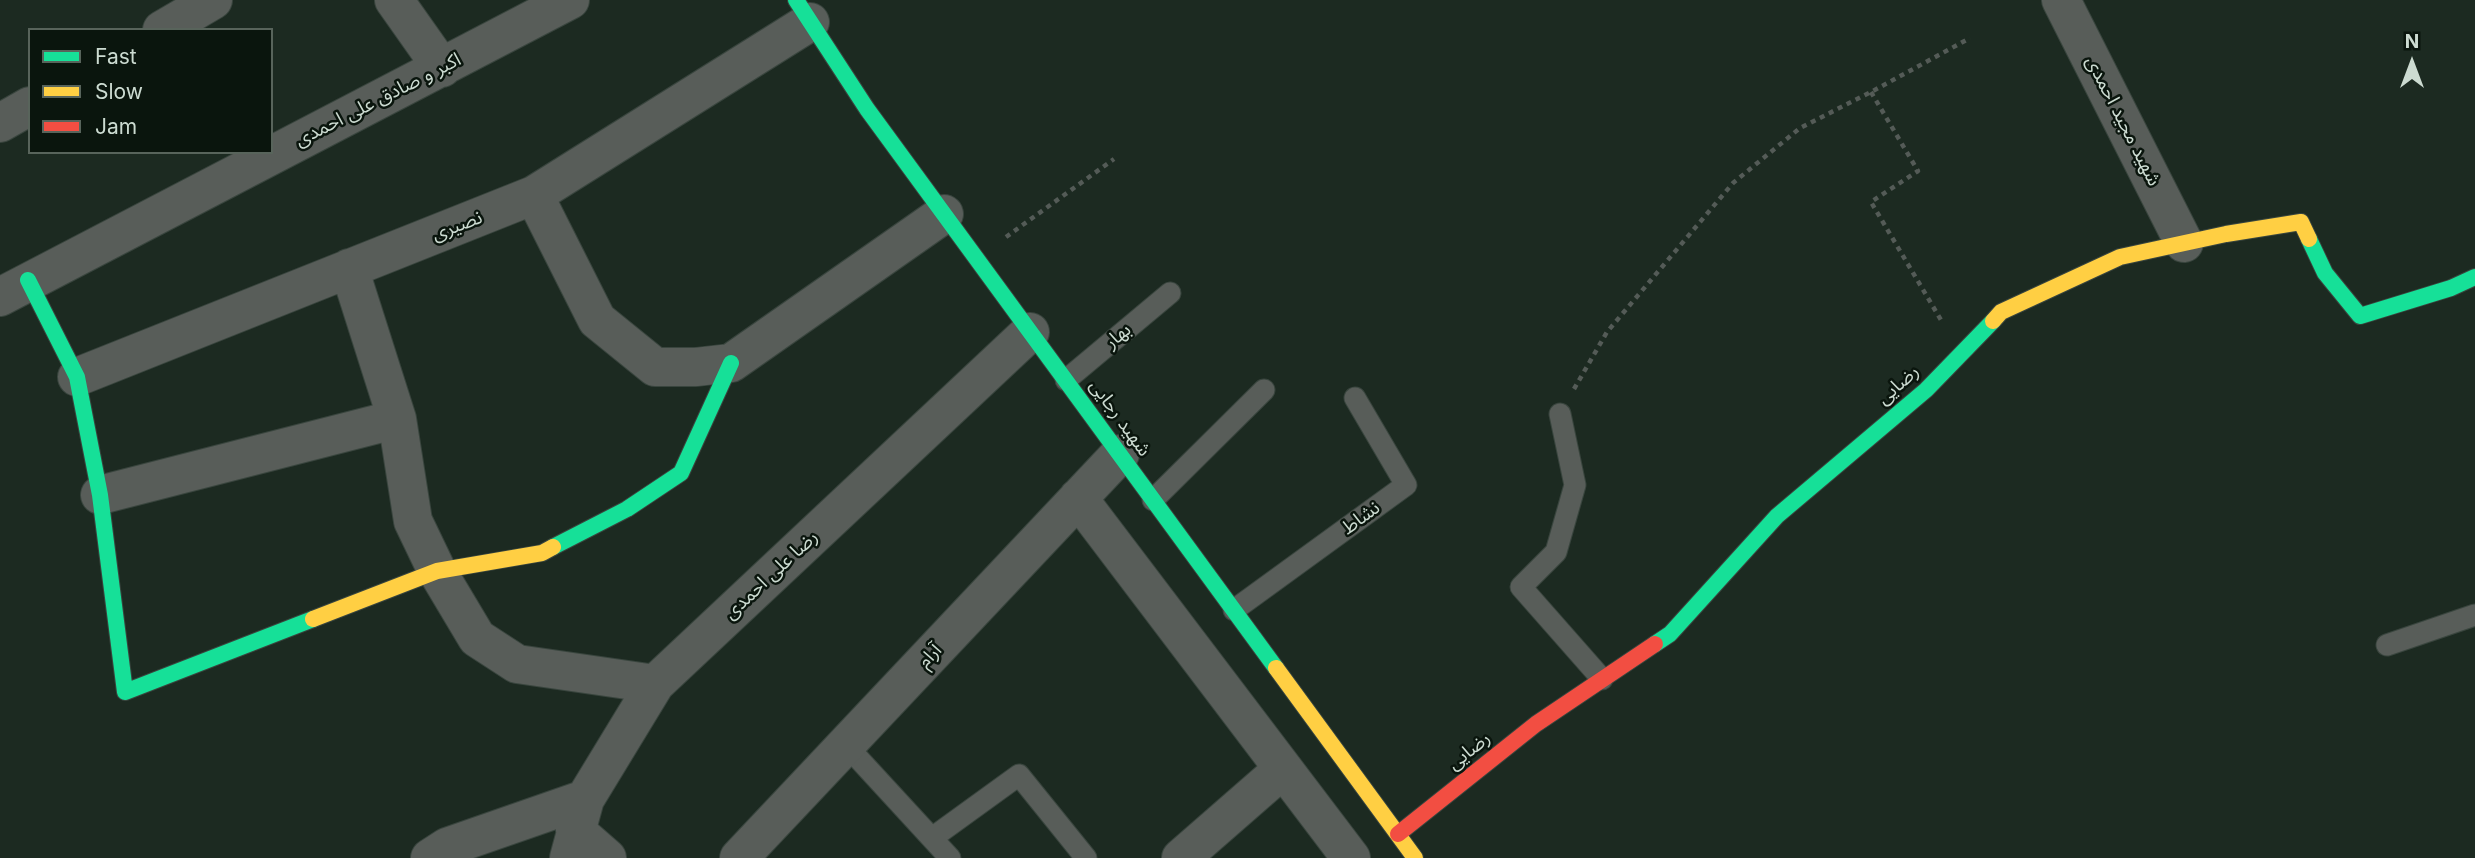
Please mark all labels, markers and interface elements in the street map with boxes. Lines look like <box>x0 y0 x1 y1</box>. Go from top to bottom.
legend <box>28 28 273 154</box>
north arrow <box>2377 28 2447 98</box>
text: N <box>2405 30 2419 53</box>
text: Fast <box>95 44 137 69</box>
street label: اکبر و صادق علی احمدی <box>291 48 465 152</box>
street label: شهید مجید احمدی <box>2080 52 2166 190</box>
text: Slow <box>95 79 143 104</box>
text: Jam <box>95 114 137 139</box>
street label: نصیری <box>429 206 485 246</box>
street label: بهار <box>1100 319 1136 353</box>
street label: رضایی <box>1872 360 1924 410</box>
street label: شهید رجایی <box>1084 375 1156 461</box>
street label: نشاط <box>1337 497 1385 539</box>
street label: رضا علی احمدی <box>719 526 823 624</box>
street label: آرام <box>913 639 947 673</box>
street label: رضایی <box>1443 727 1495 775</box>

